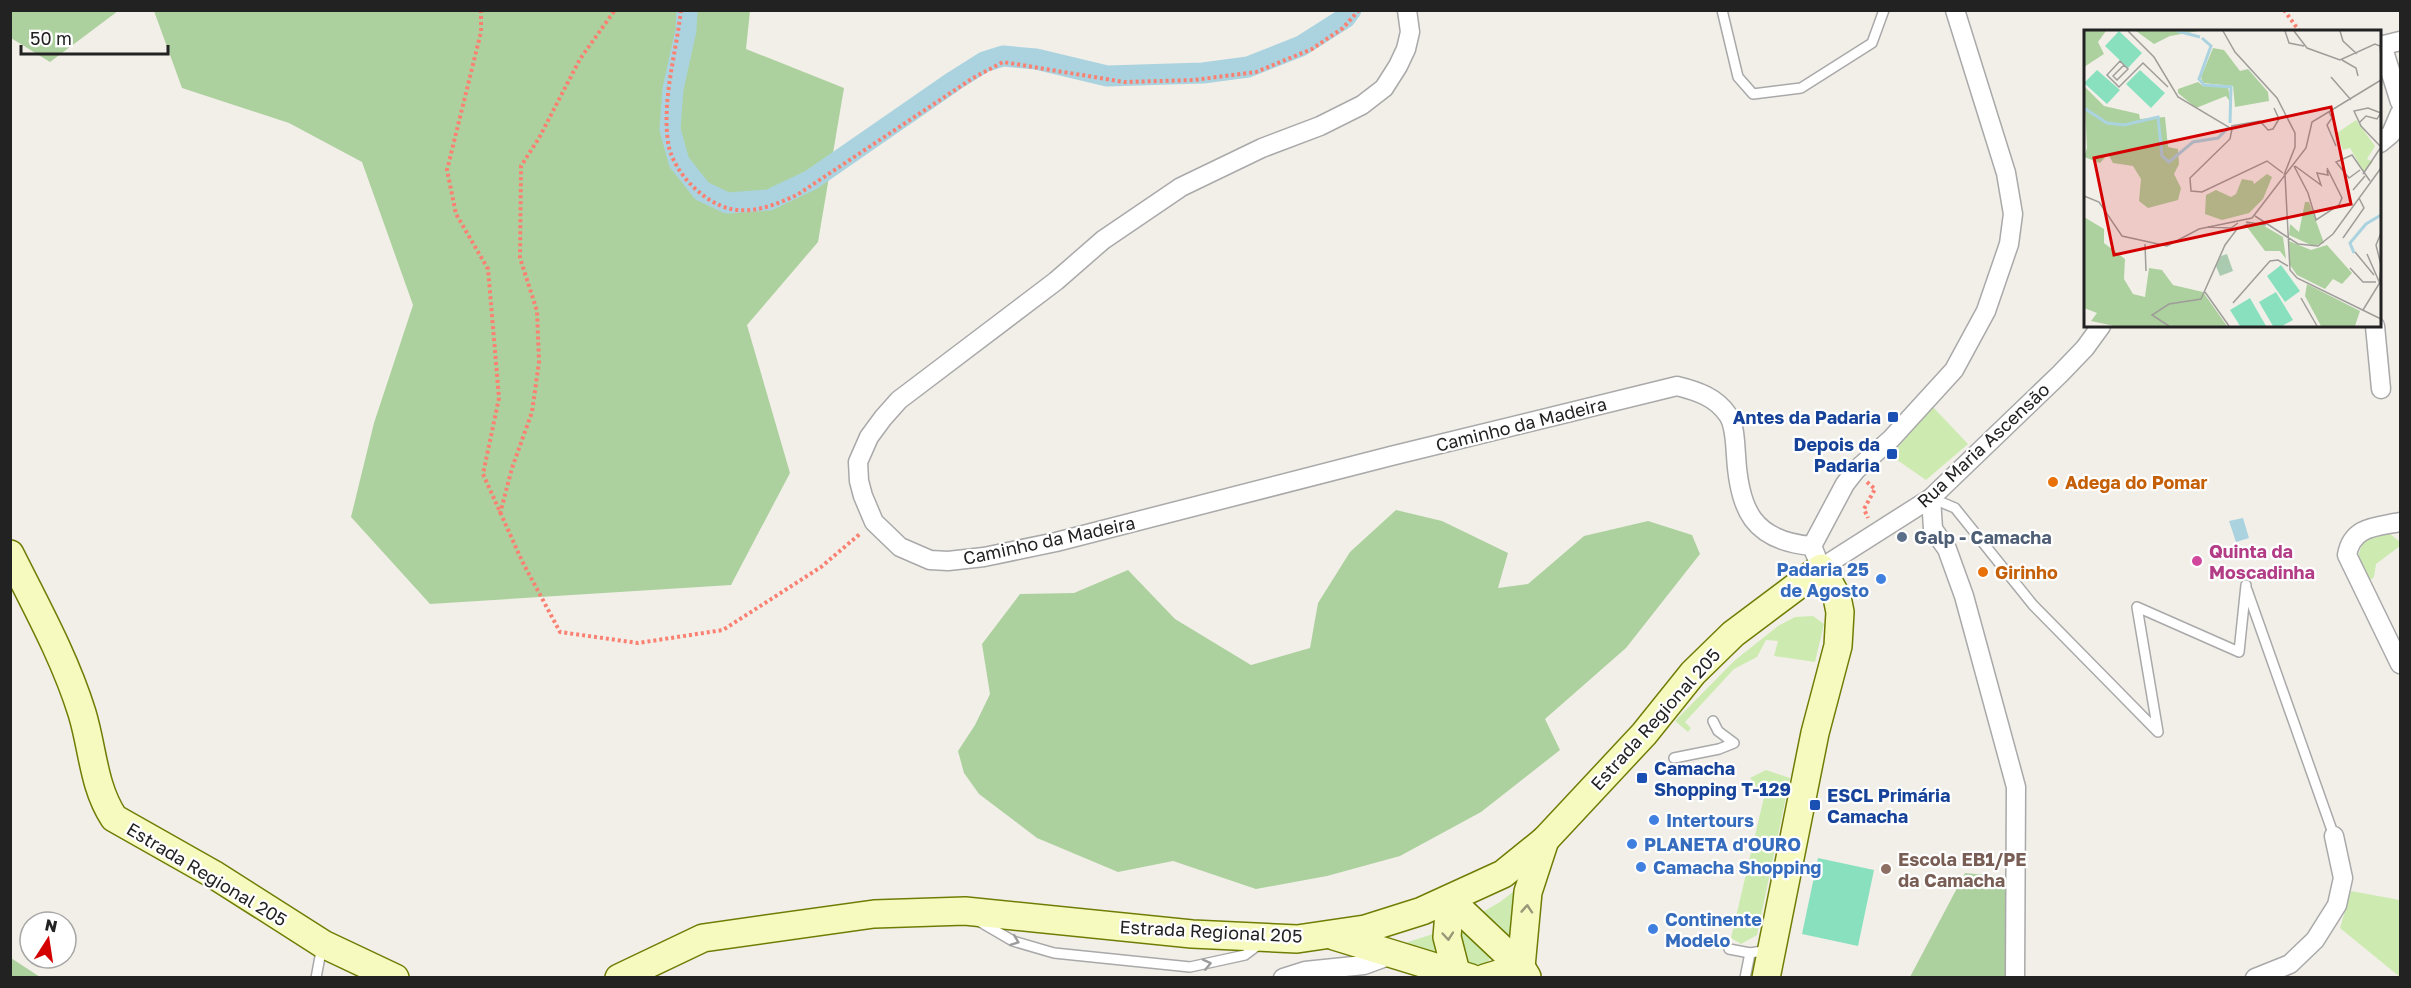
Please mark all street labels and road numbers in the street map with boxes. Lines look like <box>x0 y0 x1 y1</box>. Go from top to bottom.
street label: Rua Maria Ascensão <box>1912 378 2054 512</box>
street label: Caminho da Madeira <box>1433 392 1609 456</box>
street label: Caminho da Madeira <box>961 511 1137 569</box>
street label: Estrada Regional 205 <box>1586 644 1724 794</box>
street label: Estrada Regional 205 <box>123 817 291 931</box>
street label: Estrada Regional 205 <box>1119 915 1303 947</box>

